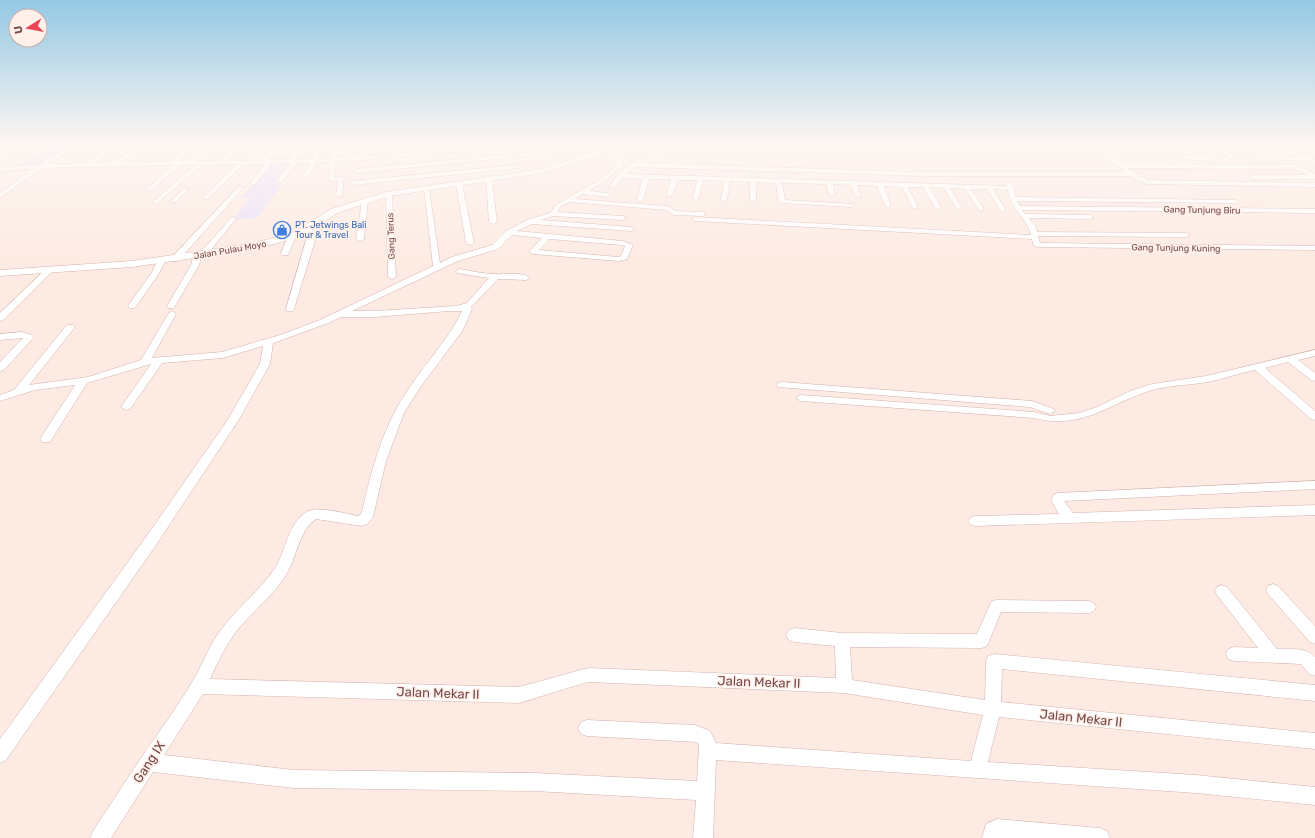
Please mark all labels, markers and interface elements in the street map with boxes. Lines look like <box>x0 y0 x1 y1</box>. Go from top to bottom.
north arrow <box>8 8 48 48</box>
text: U <box>12 25 26 35</box>
street label: Gang Tunjung Biru <box>1163 204 1241 216</box>
street label: Gang Terus <box>385 212 397 260</box>
shop icon: PT. Jetwings Bali Tour & Travel <box>272 220 292 240</box>
place label: PT. Jetwings Bali Tour & Travel <box>295 220 366 240</box>
street label: Jalan Pulau Moyo <box>193 239 267 261</box>
street label: Gang Tunjung Kuning <box>1131 242 1221 254</box>
street label: Jalan Mekar II <box>717 673 801 691</box>
street label: Jalan Mekar II <box>396 684 480 702</box>
street label: Jalan Mekar II <box>1039 706 1123 730</box>
street label: Gang IX <box>130 738 169 786</box>

